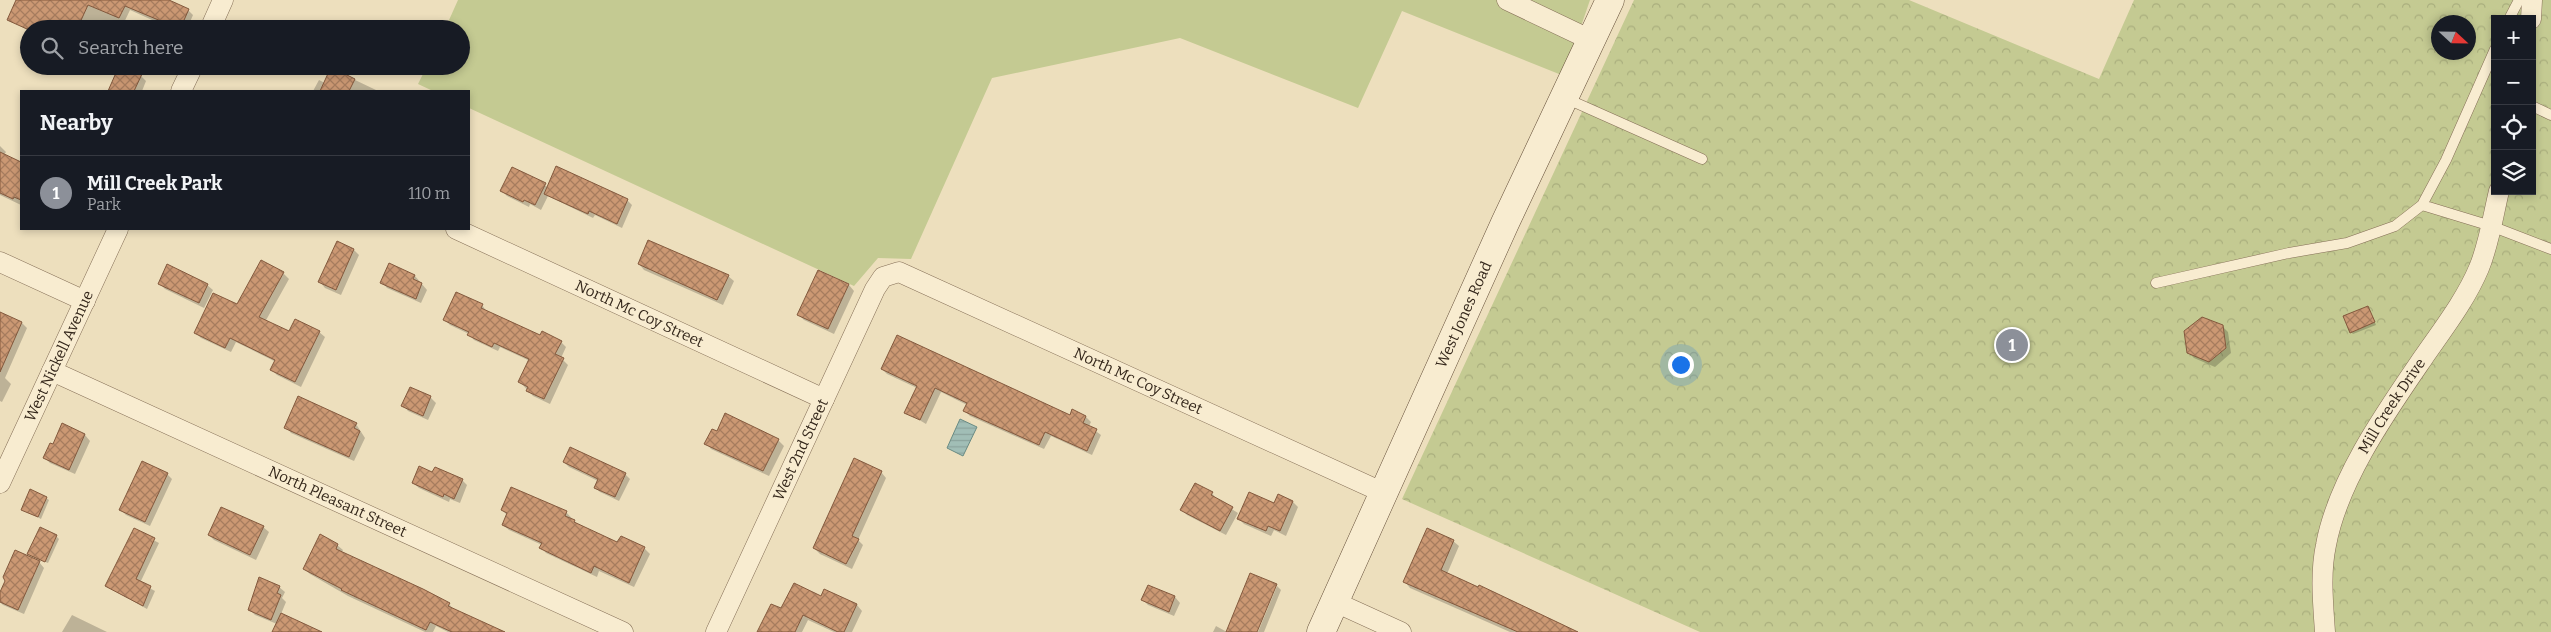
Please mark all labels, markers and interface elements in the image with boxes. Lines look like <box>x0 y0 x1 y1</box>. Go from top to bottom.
north arrow <box>2431 15 2476 60</box>
map controls <box>2491 15 2536 195</box>
button: + <box>2491 15 2536 60</box>
search box <box>20 20 470 75</box>
icon: search <box>38 34 66 62</box>
text: Search here <box>78 36 183 59</box>
button: − <box>2491 60 2536 105</box>
button: locate <box>2491 105 2536 150</box>
text: Nearby <box>40 110 113 136</box>
button: layers <box>2491 150 2536 195</box>
text: Mill Creek Park <box>87 172 222 195</box>
text: 1 <box>53 184 59 203</box>
text: 110 m <box>408 184 450 203</box>
text: Park <box>87 195 121 214</box>
street label: West Jones Road <box>1432 259 1496 371</box>
street label: North Mc Coy Street <box>572 276 707 351</box>
street label: West Nickell Avenue <box>21 288 97 424</box>
pin: 1 <box>1996 326 2028 364</box>
street label: North Mc Coy Street <box>1071 344 1206 418</box>
your location <box>1668 352 1694 378</box>
street label: Mill Creek Drive <box>2354 355 2429 457</box>
street label: West 2nd Street <box>769 395 832 503</box>
street label: North Pleasant Street <box>266 462 410 541</box>

